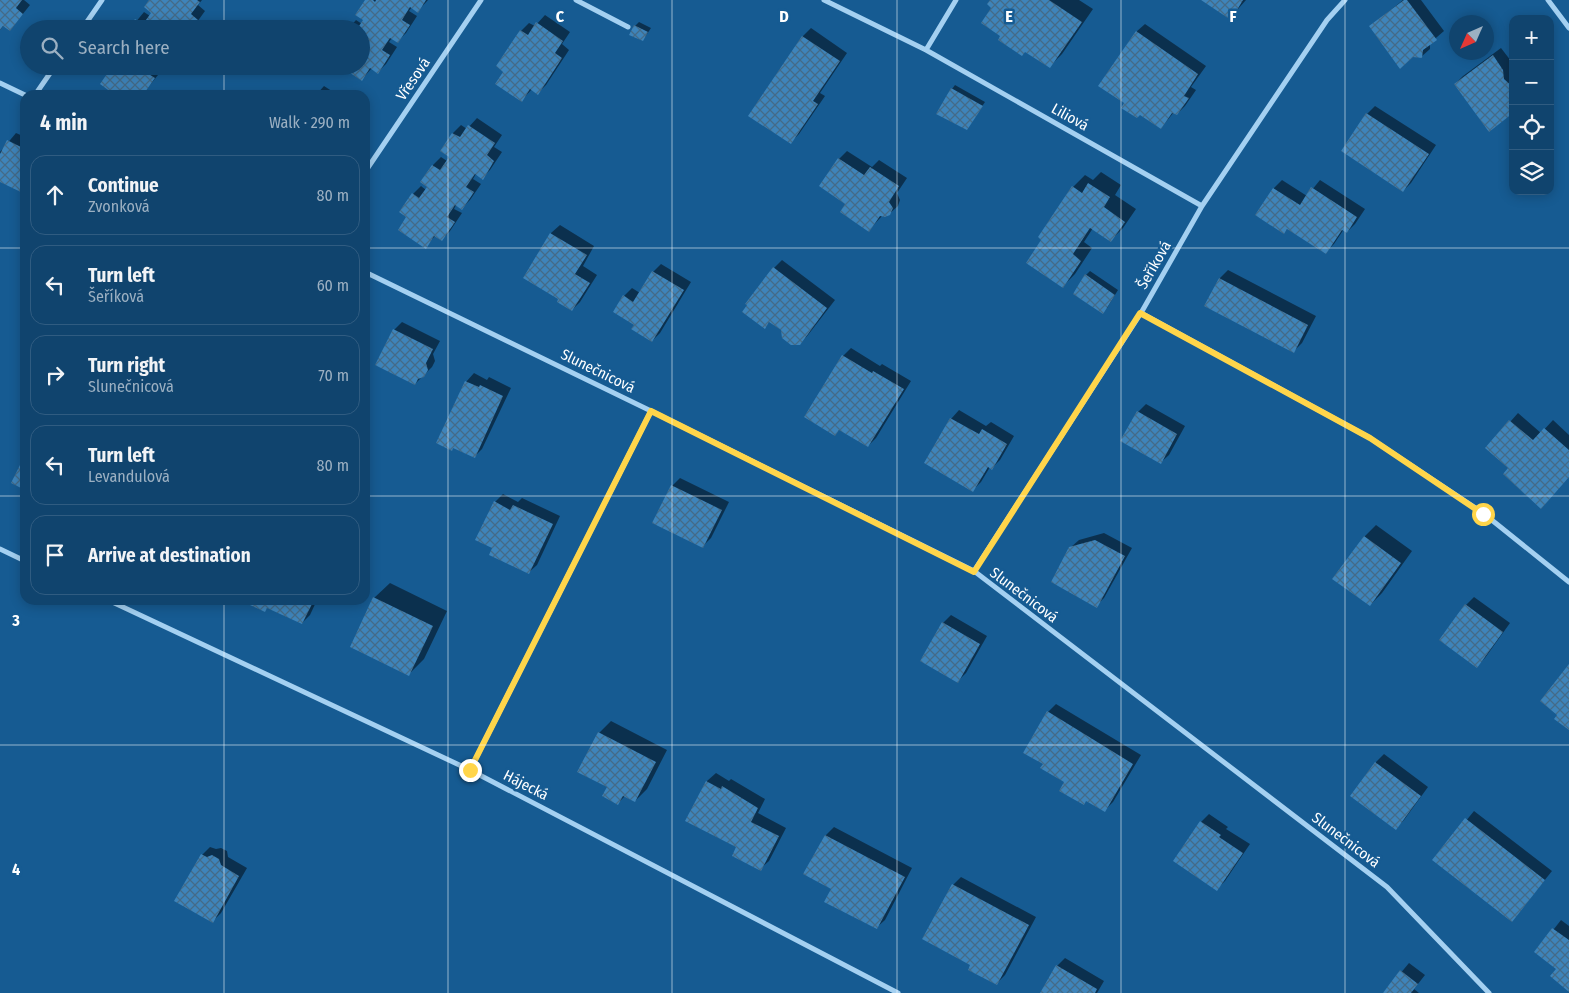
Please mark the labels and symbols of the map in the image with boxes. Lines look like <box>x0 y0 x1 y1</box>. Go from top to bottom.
text: C <box>556 7 565 26</box>
text: D <box>779 7 789 26</box>
text: E <box>1005 7 1013 26</box>
text: F <box>1229 7 1237 26</box>
north arrow <box>1449 15 1494 60</box>
street label: Vřesová <box>392 54 434 104</box>
street label: Liliová <box>1048 99 1092 135</box>
street label: Šeříková <box>1133 238 1175 292</box>
street label: Slunečnicová <box>558 345 638 397</box>
route start <box>1472 503 1495 526</box>
street label: Slunečnicová <box>986 564 1062 626</box>
text: 3 <box>11 611 20 630</box>
route end <box>459 759 482 782</box>
street label: Hájecká <box>501 766 551 804</box>
street label: Slunečnicová <box>1308 809 1384 871</box>
text: 4 <box>12 860 20 879</box>

